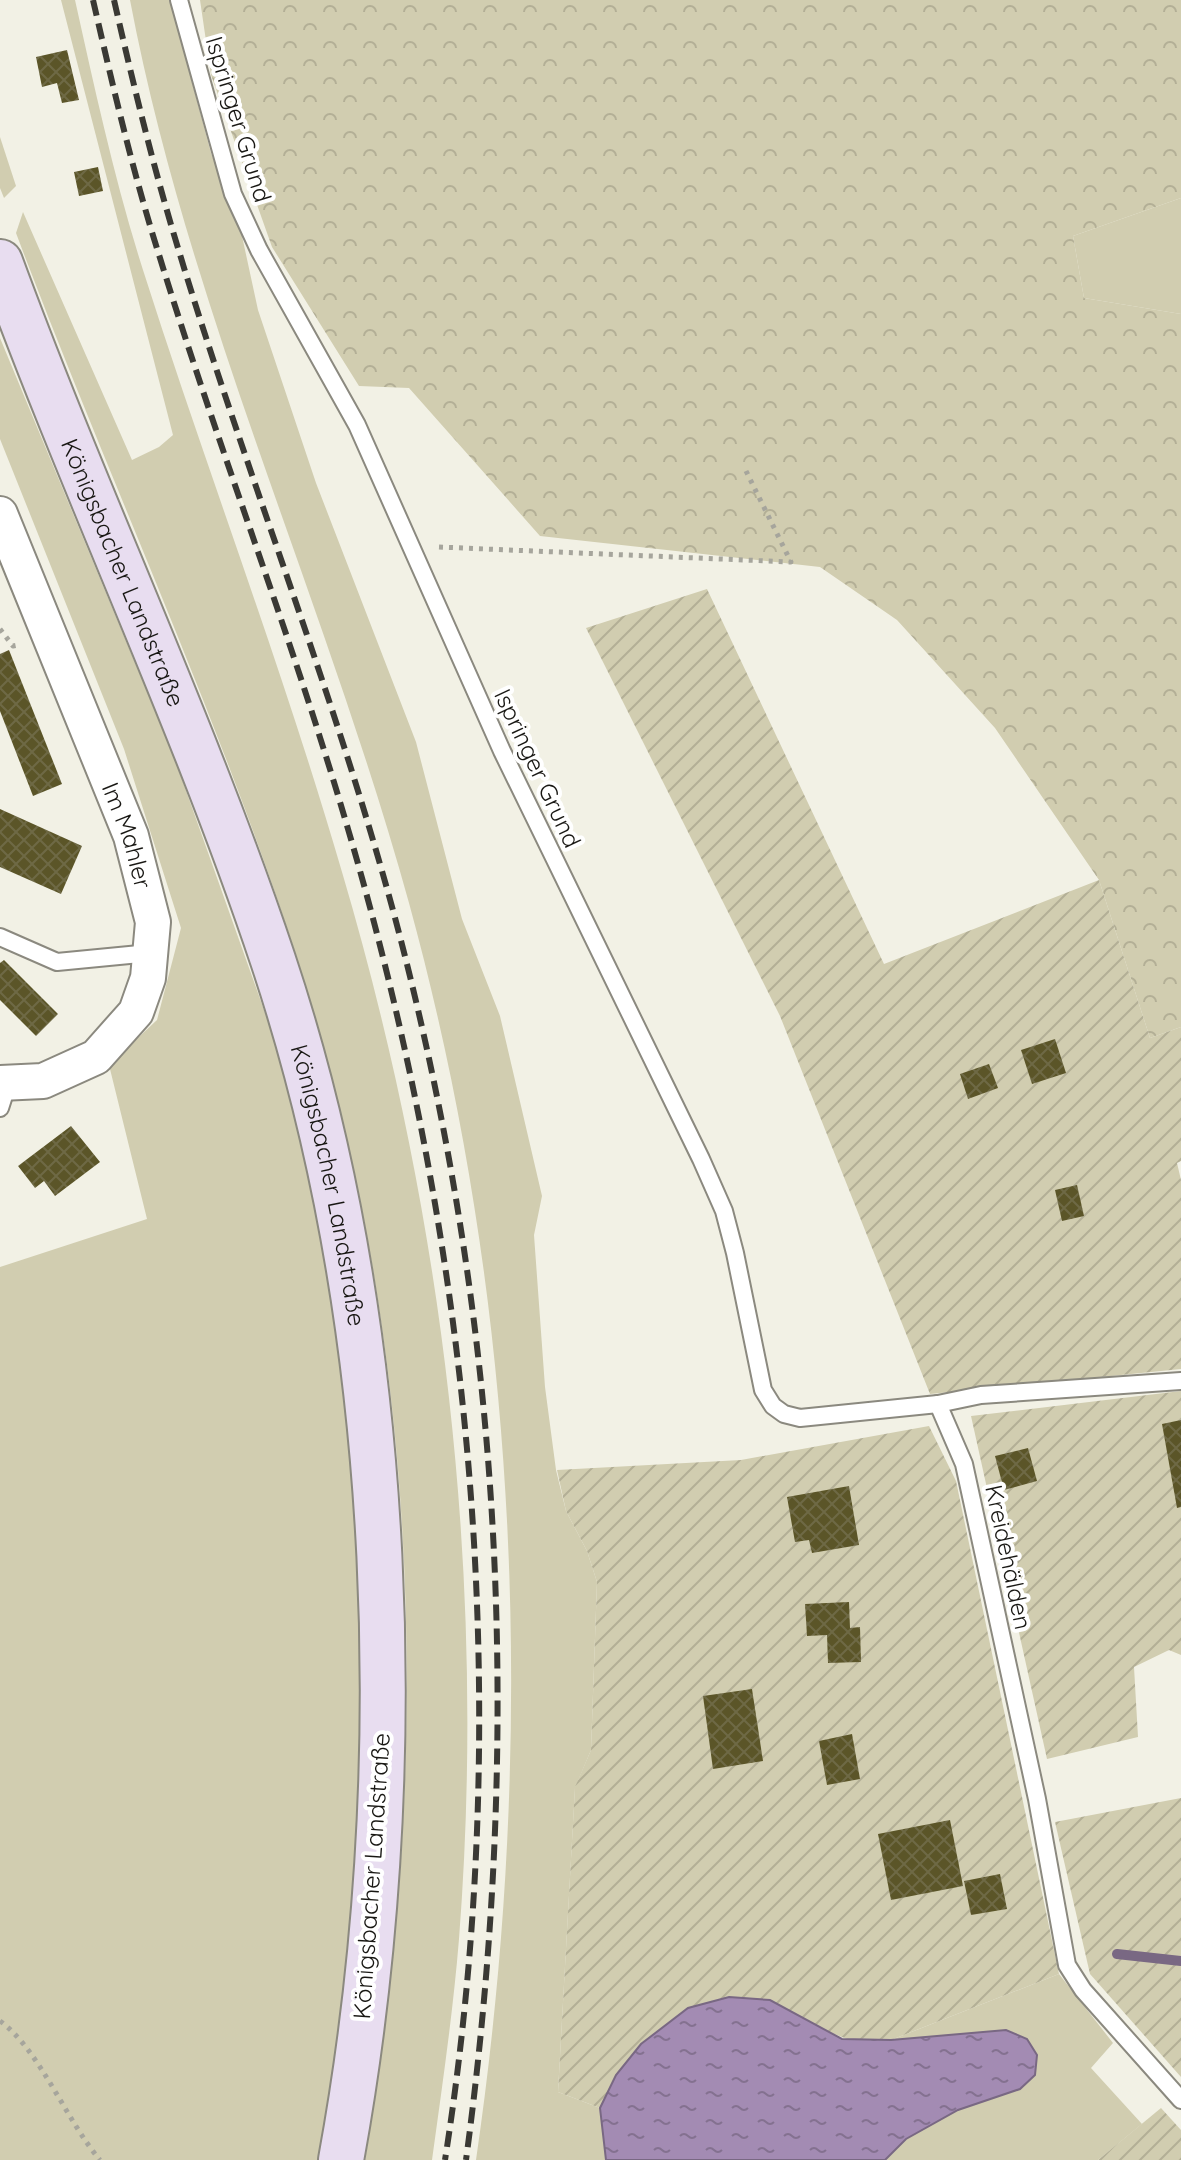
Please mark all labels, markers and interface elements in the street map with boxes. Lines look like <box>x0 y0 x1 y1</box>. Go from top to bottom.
street label: Ispringer Grund <box>200 32 278 206</box>
street label: Königsbacher Landstraße <box>55 434 192 711</box>
street label: Ispringer Grund <box>488 684 588 852</box>
street label: Im Mahler <box>96 778 159 892</box>
street label: Königsbacher Landstraße <box>285 1041 372 1328</box>
street label: Kreidehälden <box>979 1482 1039 1632</box>
street label: Königsbacher Landstraße <box>346 1732 396 2020</box>

